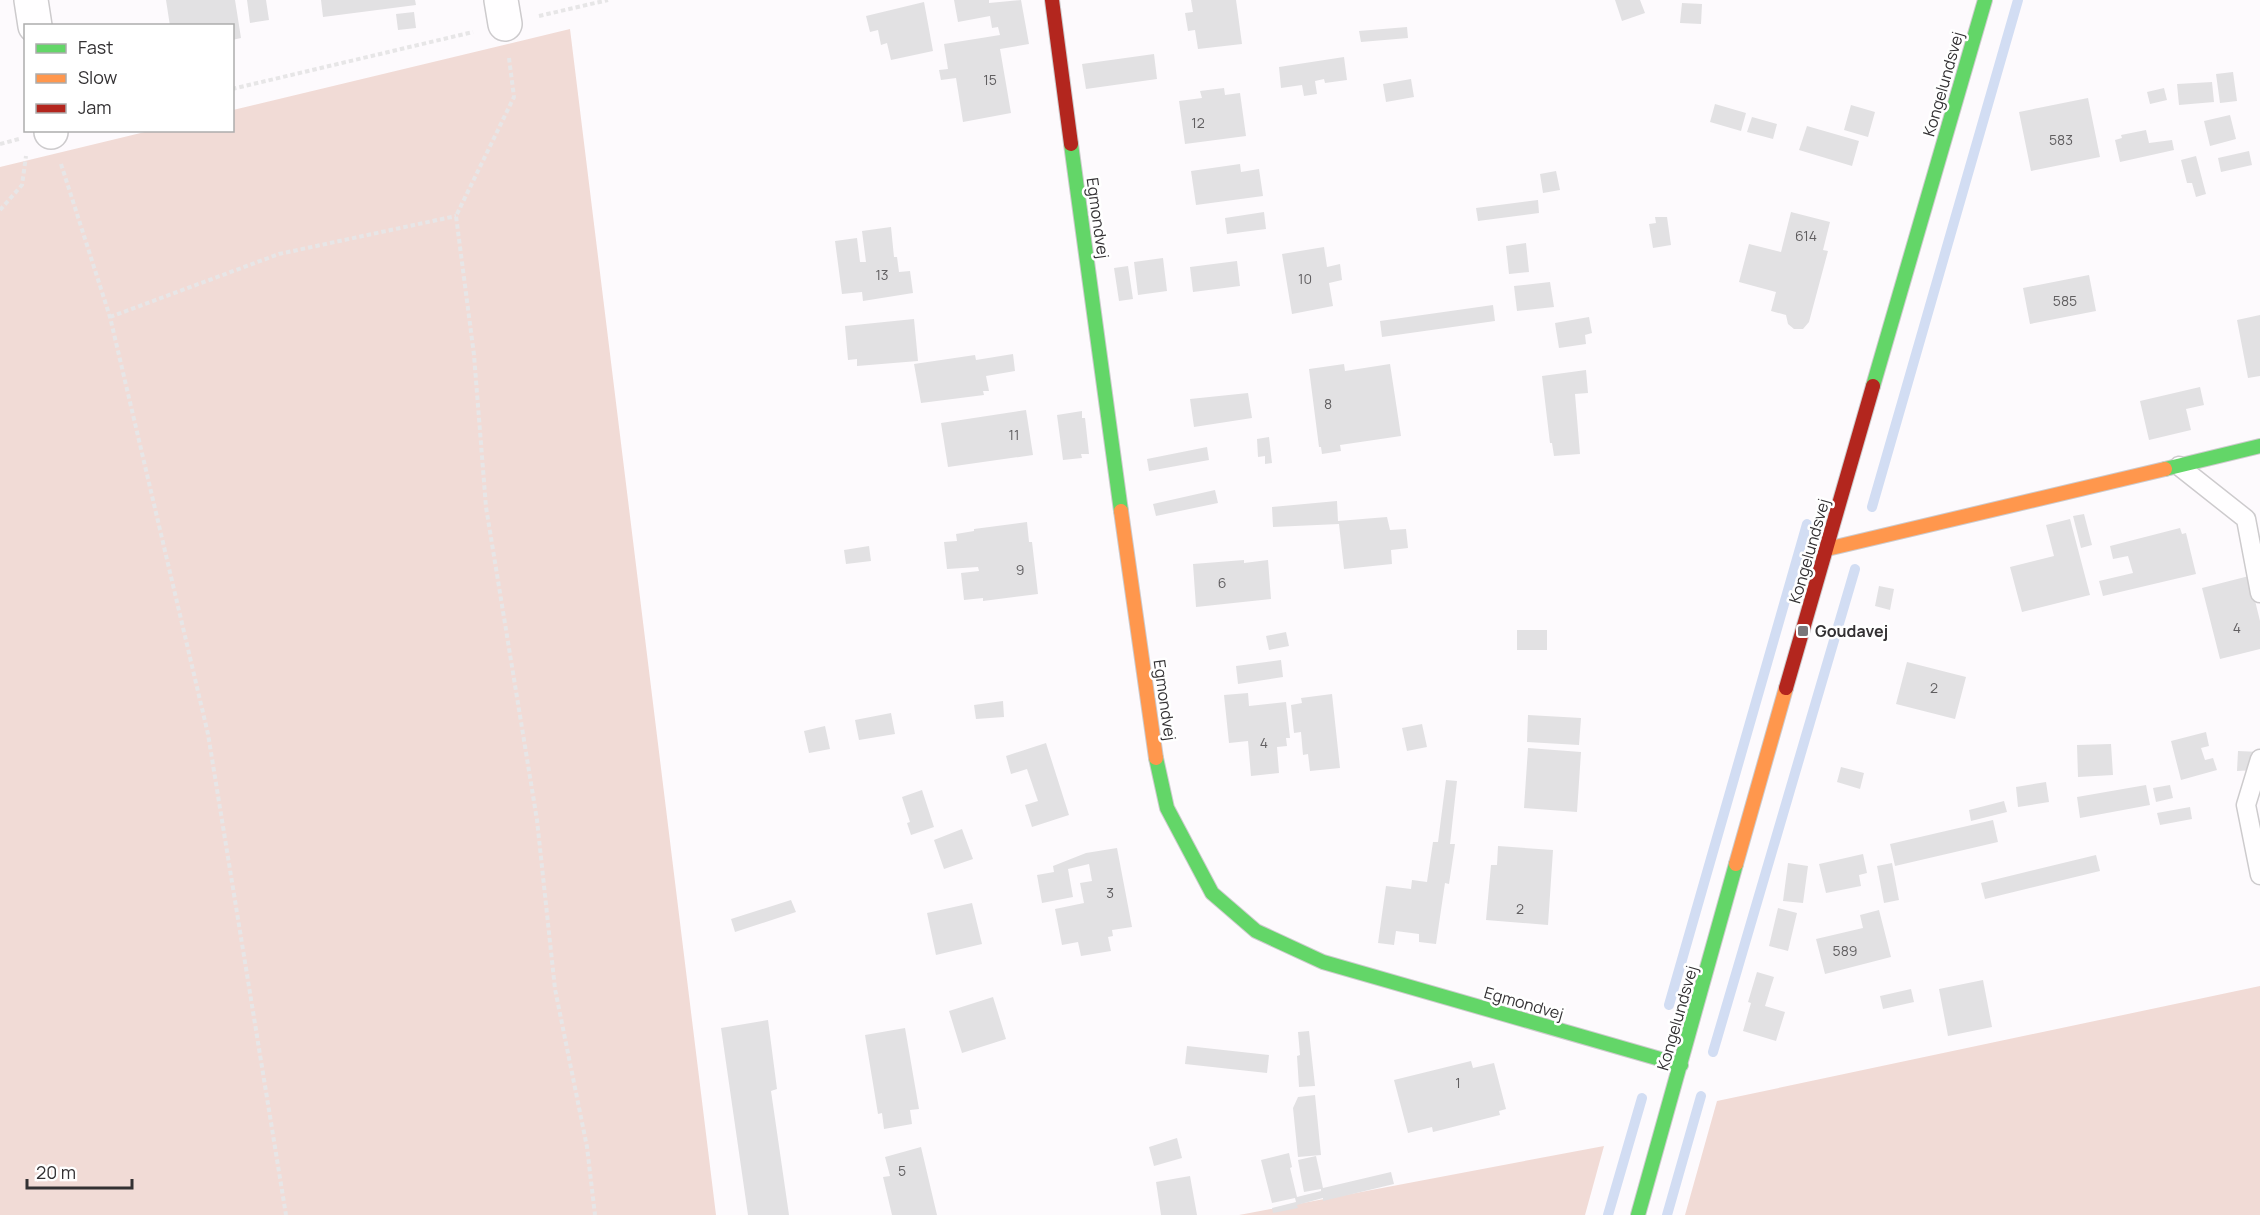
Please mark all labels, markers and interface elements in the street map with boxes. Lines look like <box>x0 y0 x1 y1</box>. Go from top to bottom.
legend <box>24 24 234 132</box>
street label: Kongelundsvej <box>1918 29 1968 139</box>
text: Fast <box>78 35 113 59</box>
text: Slow <box>78 65 118 89</box>
house number: 15 <box>983 70 997 89</box>
text: Jam <box>78 95 112 119</box>
house number: 12 <box>1191 113 1205 132</box>
house number: 583 <box>2049 130 2073 149</box>
street label: Egmondvej <box>1081 176 1115 260</box>
house number: 614 <box>1795 226 1817 245</box>
house number: 13 <box>875 265 889 284</box>
house number: 10 <box>1298 269 1312 288</box>
house number: 585 <box>2053 291 2077 310</box>
house number: 8 <box>1324 394 1332 413</box>
house number: 11 <box>1009 425 1019 444</box>
street label: Kongelundsvej <box>1784 496 1834 606</box>
house number: 9 <box>1016 560 1024 579</box>
house number: 6 <box>1218 573 1226 592</box>
house number: 4 <box>2233 618 2241 637</box>
place label: Goudavej <box>1815 620 1888 642</box>
marker: Goudavej <box>1796 624 1810 638</box>
street label: Egmondvej <box>1148 658 1182 742</box>
house number: 2 <box>1930 678 1938 697</box>
house number: 4 <box>1260 733 1268 752</box>
house number: 3 <box>1106 883 1114 902</box>
house number: 2 <box>1516 899 1524 918</box>
house number: 589 <box>1833 941 1857 960</box>
street label: Kongelundsvej <box>1652 963 1702 1073</box>
street label: Egmondvej <box>1482 981 1566 1025</box>
house number: 1 <box>1455 1073 1461 1092</box>
scale bar <box>27 1152 132 1190</box>
text: 20 m <box>36 1160 76 1184</box>
house number: 5 <box>898 1161 906 1180</box>

